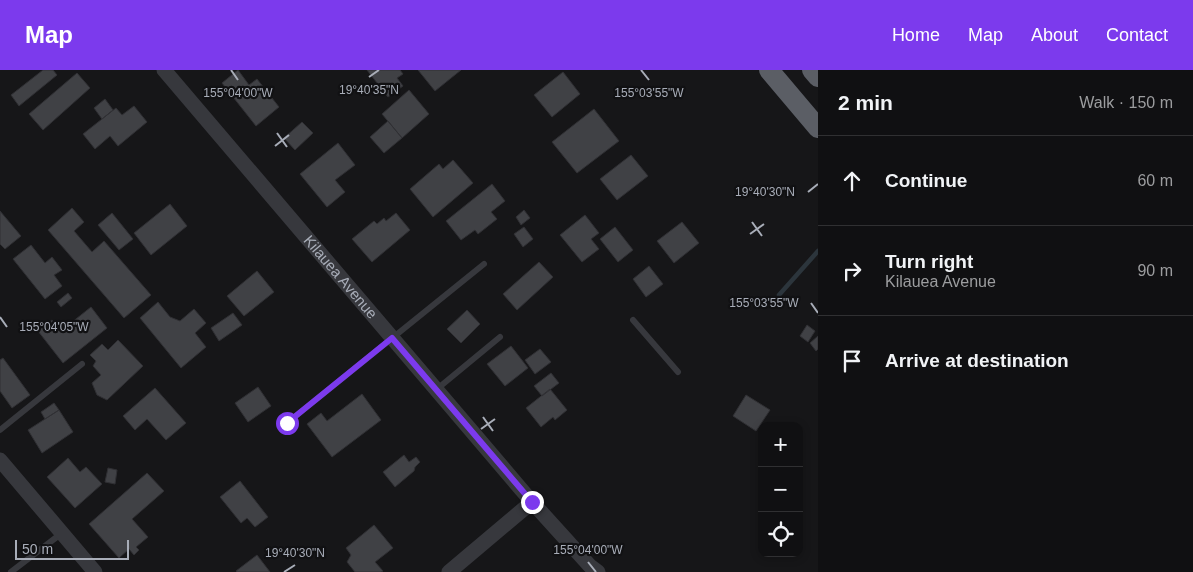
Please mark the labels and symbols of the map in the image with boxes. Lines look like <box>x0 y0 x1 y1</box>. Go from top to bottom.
text: 19°40'35"N <box>339 83 399 97</box>
text: 155°04'00"W <box>203 86 273 100</box>
text: 155°03'55"W <box>614 86 684 100</box>
text: 19°40'30"N <box>735 185 795 199</box>
street label: Kilauea Avenue <box>301 232 381 322</box>
text: 155°03'55"W <box>729 296 799 310</box>
text: 155°04'05"W <box>19 320 89 334</box>
route start <box>276 412 299 435</box>
route end <box>521 491 544 514</box>
scale bar <box>15 537 129 560</box>
text: 155°04'00"W <box>553 543 623 557</box>
text: 19°40'30"N <box>265 546 325 560</box>

